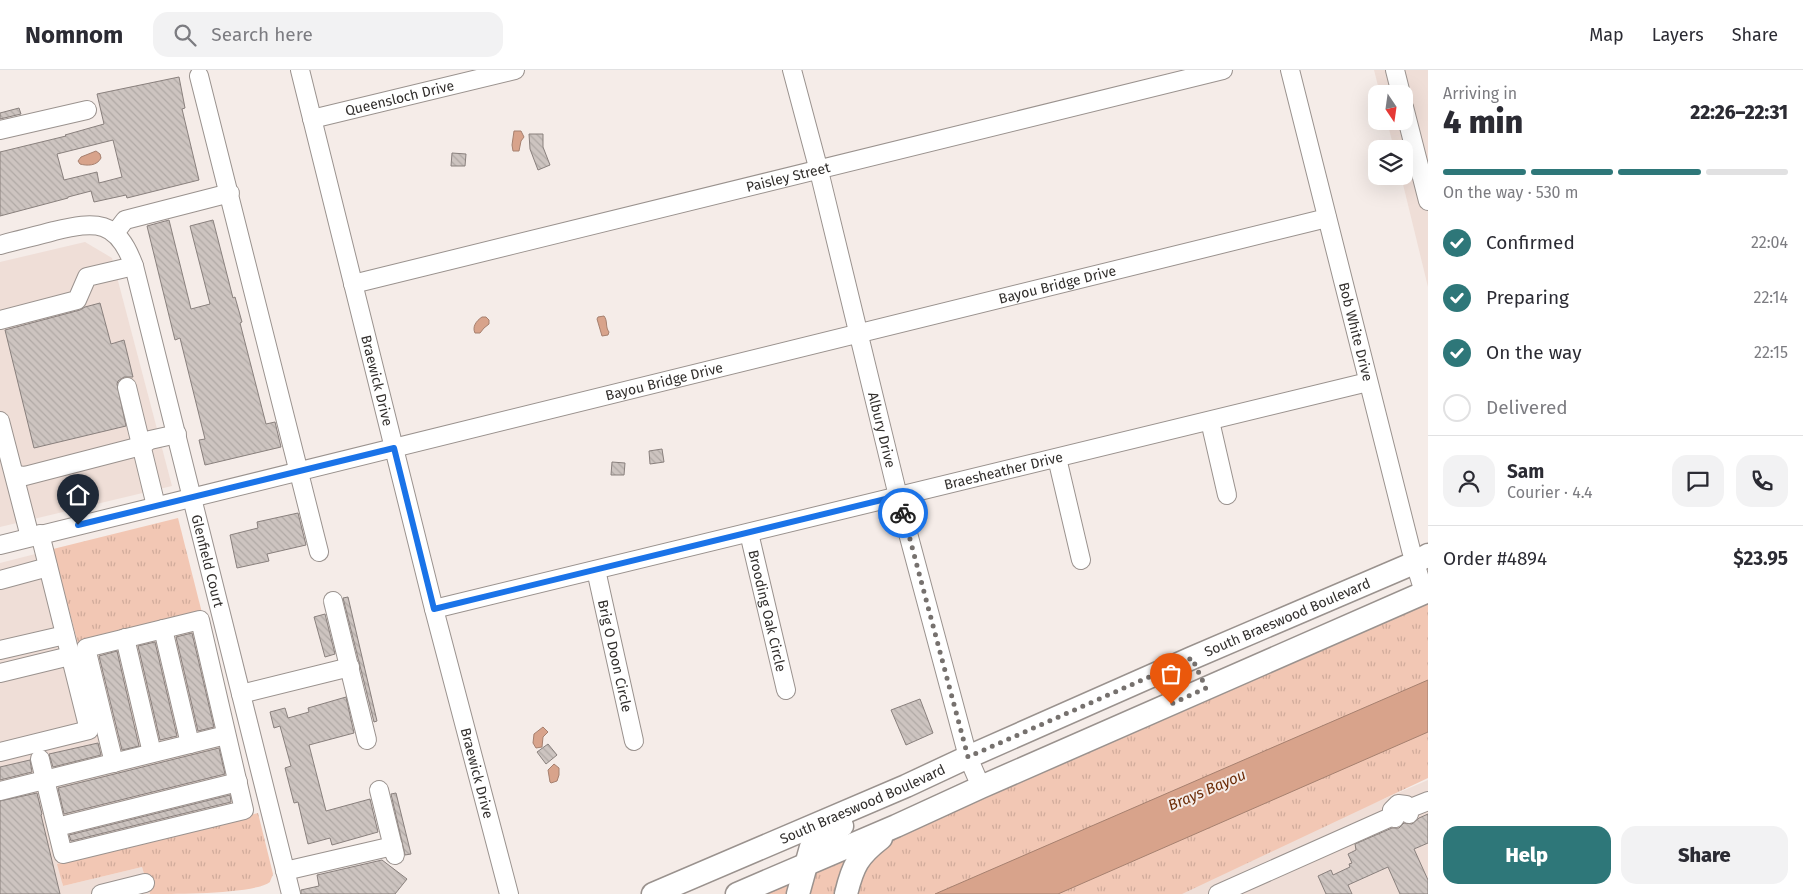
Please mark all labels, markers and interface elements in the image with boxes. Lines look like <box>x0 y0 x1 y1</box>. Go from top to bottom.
search box <box>153 12 503 57</box>
text: Nomnom <box>25 21 123 49</box>
icon: search <box>171 21 199 49</box>
text: Search here <box>211 23 313 46</box>
text: Map <box>1589 24 1624 46</box>
text: Layers <box>1652 24 1704 46</box>
text: Share <box>1732 24 1778 46</box>
street label: Queensloch Drive <box>343 77 456 119</box>
text: Arriving in <box>1443 84 1517 103</box>
north arrow <box>1368 85 1412 130</box>
map controls <box>1368 85 1413 185</box>
text: 22:26–22:31 <box>1690 101 1788 124</box>
text: 4 min <box>1443 103 1523 141</box>
button: layers <box>1368 140 1413 185</box>
street label: Paisley Street <box>744 158 833 195</box>
text: On the way · 530 m <box>1443 183 1579 202</box>
icon: check <box>1443 229 1471 257</box>
text: Confirmed <box>1486 231 1575 254</box>
text: 22:04 <box>1751 233 1788 252</box>
street label: Bayou Bridge Drive <box>997 262 1118 307</box>
street label: Bob White Drive <box>1335 280 1377 383</box>
icon: check <box>1443 284 1471 312</box>
text: Preparing <box>1486 286 1569 309</box>
text: 22:14 <box>1754 288 1788 307</box>
street label: Braewick Drive <box>358 333 397 428</box>
icon: check <box>1443 339 1471 367</box>
text: On the way <box>1486 341 1582 364</box>
text: 22:15 <box>1754 343 1788 362</box>
street label: Bayou Bridge Drive <box>604 359 725 404</box>
street label: Albury Drive <box>865 390 899 470</box>
text: Delivered <box>1486 396 1568 419</box>
street label: Braesheather Drive <box>942 448 1064 493</box>
button: person <box>1443 455 1495 507</box>
button: chat <box>1672 455 1724 507</box>
button: phone <box>1736 455 1788 507</box>
text: Sam <box>1507 460 1544 483</box>
pin <box>57 474 99 525</box>
icon: home <box>64 481 92 509</box>
text: Courier · 4.4 <box>1507 483 1593 502</box>
courier <box>878 488 928 538</box>
icon: bike <box>889 499 917 527</box>
street label: Glenfield Court <box>188 513 228 610</box>
text: Order #4894 <box>1443 547 1547 570</box>
text: $23.95 <box>1733 547 1788 570</box>
street label: Brooding Oak Circle <box>745 548 790 673</box>
street label: South Braeswood Boulevard <box>1202 574 1373 660</box>
street label: Brig O Doon Circle <box>594 598 636 714</box>
pin <box>1150 653 1192 704</box>
icon: bag <box>1157 660 1185 688</box>
street label: Braewick Drive <box>457 726 497 820</box>
street label: South Braeswood Boulevard <box>777 760 948 847</box>
water label: Brays Bayou <box>1165 766 1249 814</box>
button: Help <box>1443 826 1611 884</box>
button: Share <box>1621 826 1788 884</box>

